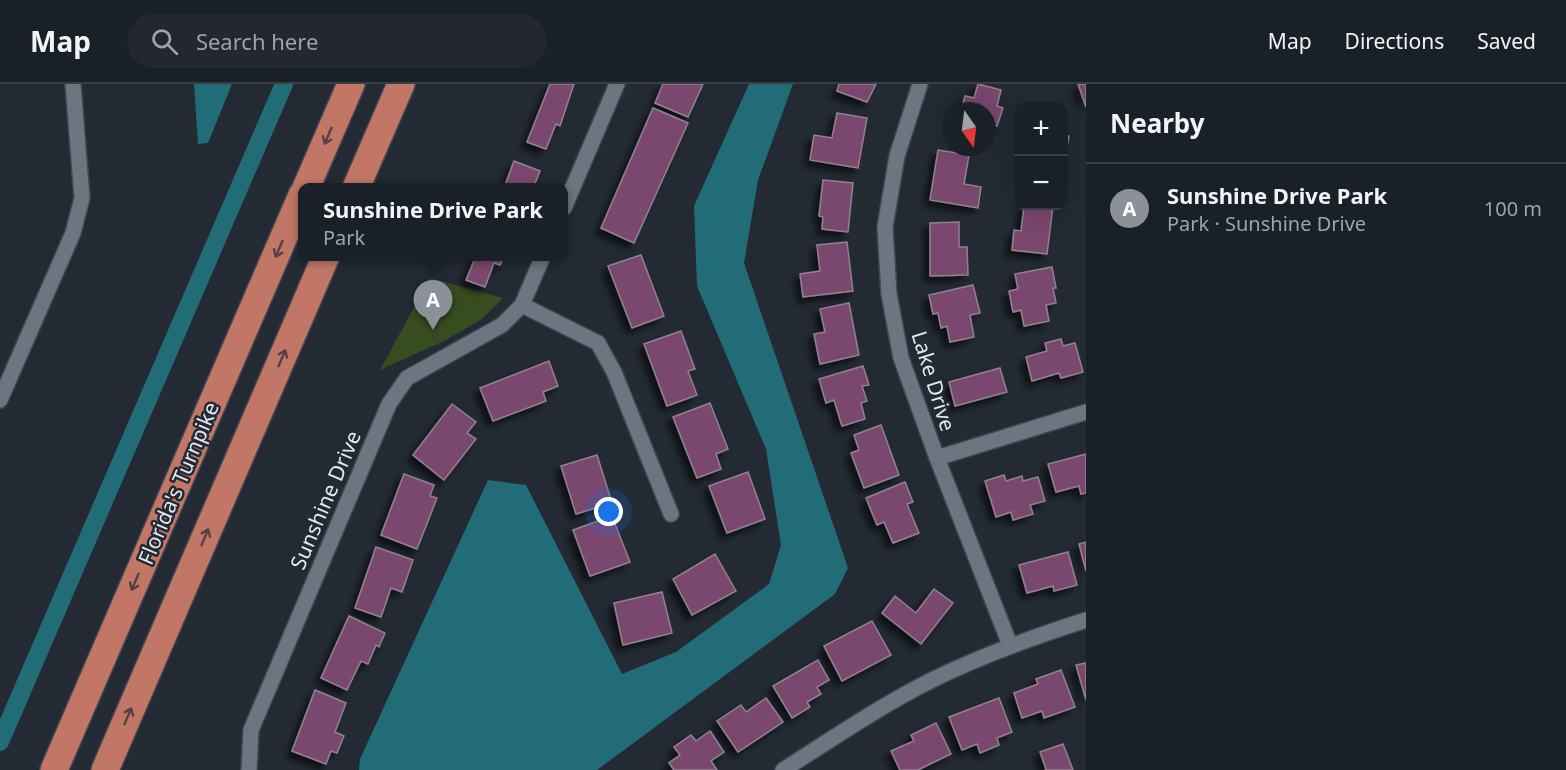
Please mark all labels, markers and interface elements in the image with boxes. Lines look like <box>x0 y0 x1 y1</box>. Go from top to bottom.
search box <box>127 14 547 68</box>
text: Map <box>30 22 91 60</box>
icon: search <box>148 25 181 58</box>
text: Search here <box>196 26 318 56</box>
text: Map <box>1268 27 1312 55</box>
text: Directions <box>1345 27 1444 55</box>
text: Saved <box>1477 27 1536 55</box>
north arrow <box>942 102 996 156</box>
map controls <box>1014 102 1068 210</box>
button: + <box>1014 102 1068 156</box>
text: Nearby <box>1110 105 1205 141</box>
one-way arrow <box>322 126 333 144</box>
button: − <box>1014 156 1068 210</box>
text: Sunshine Drive Park <box>1167 180 1387 210</box>
popup <box>298 183 568 261</box>
text: Sunshine Drive Park <box>323 194 543 224</box>
text: A <box>1123 195 1136 222</box>
text: 100 m <box>1484 195 1542 222</box>
text: Park · Sunshine Drive <box>1167 210 1366 237</box>
text: Park <box>323 224 365 251</box>
one-way arrow <box>273 239 284 258</box>
pin: A <box>414 280 452 330</box>
street label: Lake Drive <box>906 328 962 434</box>
one-way arrow <box>278 349 289 367</box>
street label: Florida's Turnpike <box>131 398 225 568</box>
street label: Sunshine Drive <box>283 426 367 574</box>
your location <box>594 497 623 526</box>
one-way arrow <box>200 529 211 547</box>
one-way arrow <box>129 573 141 591</box>
one-way arrow <box>123 708 134 726</box>

